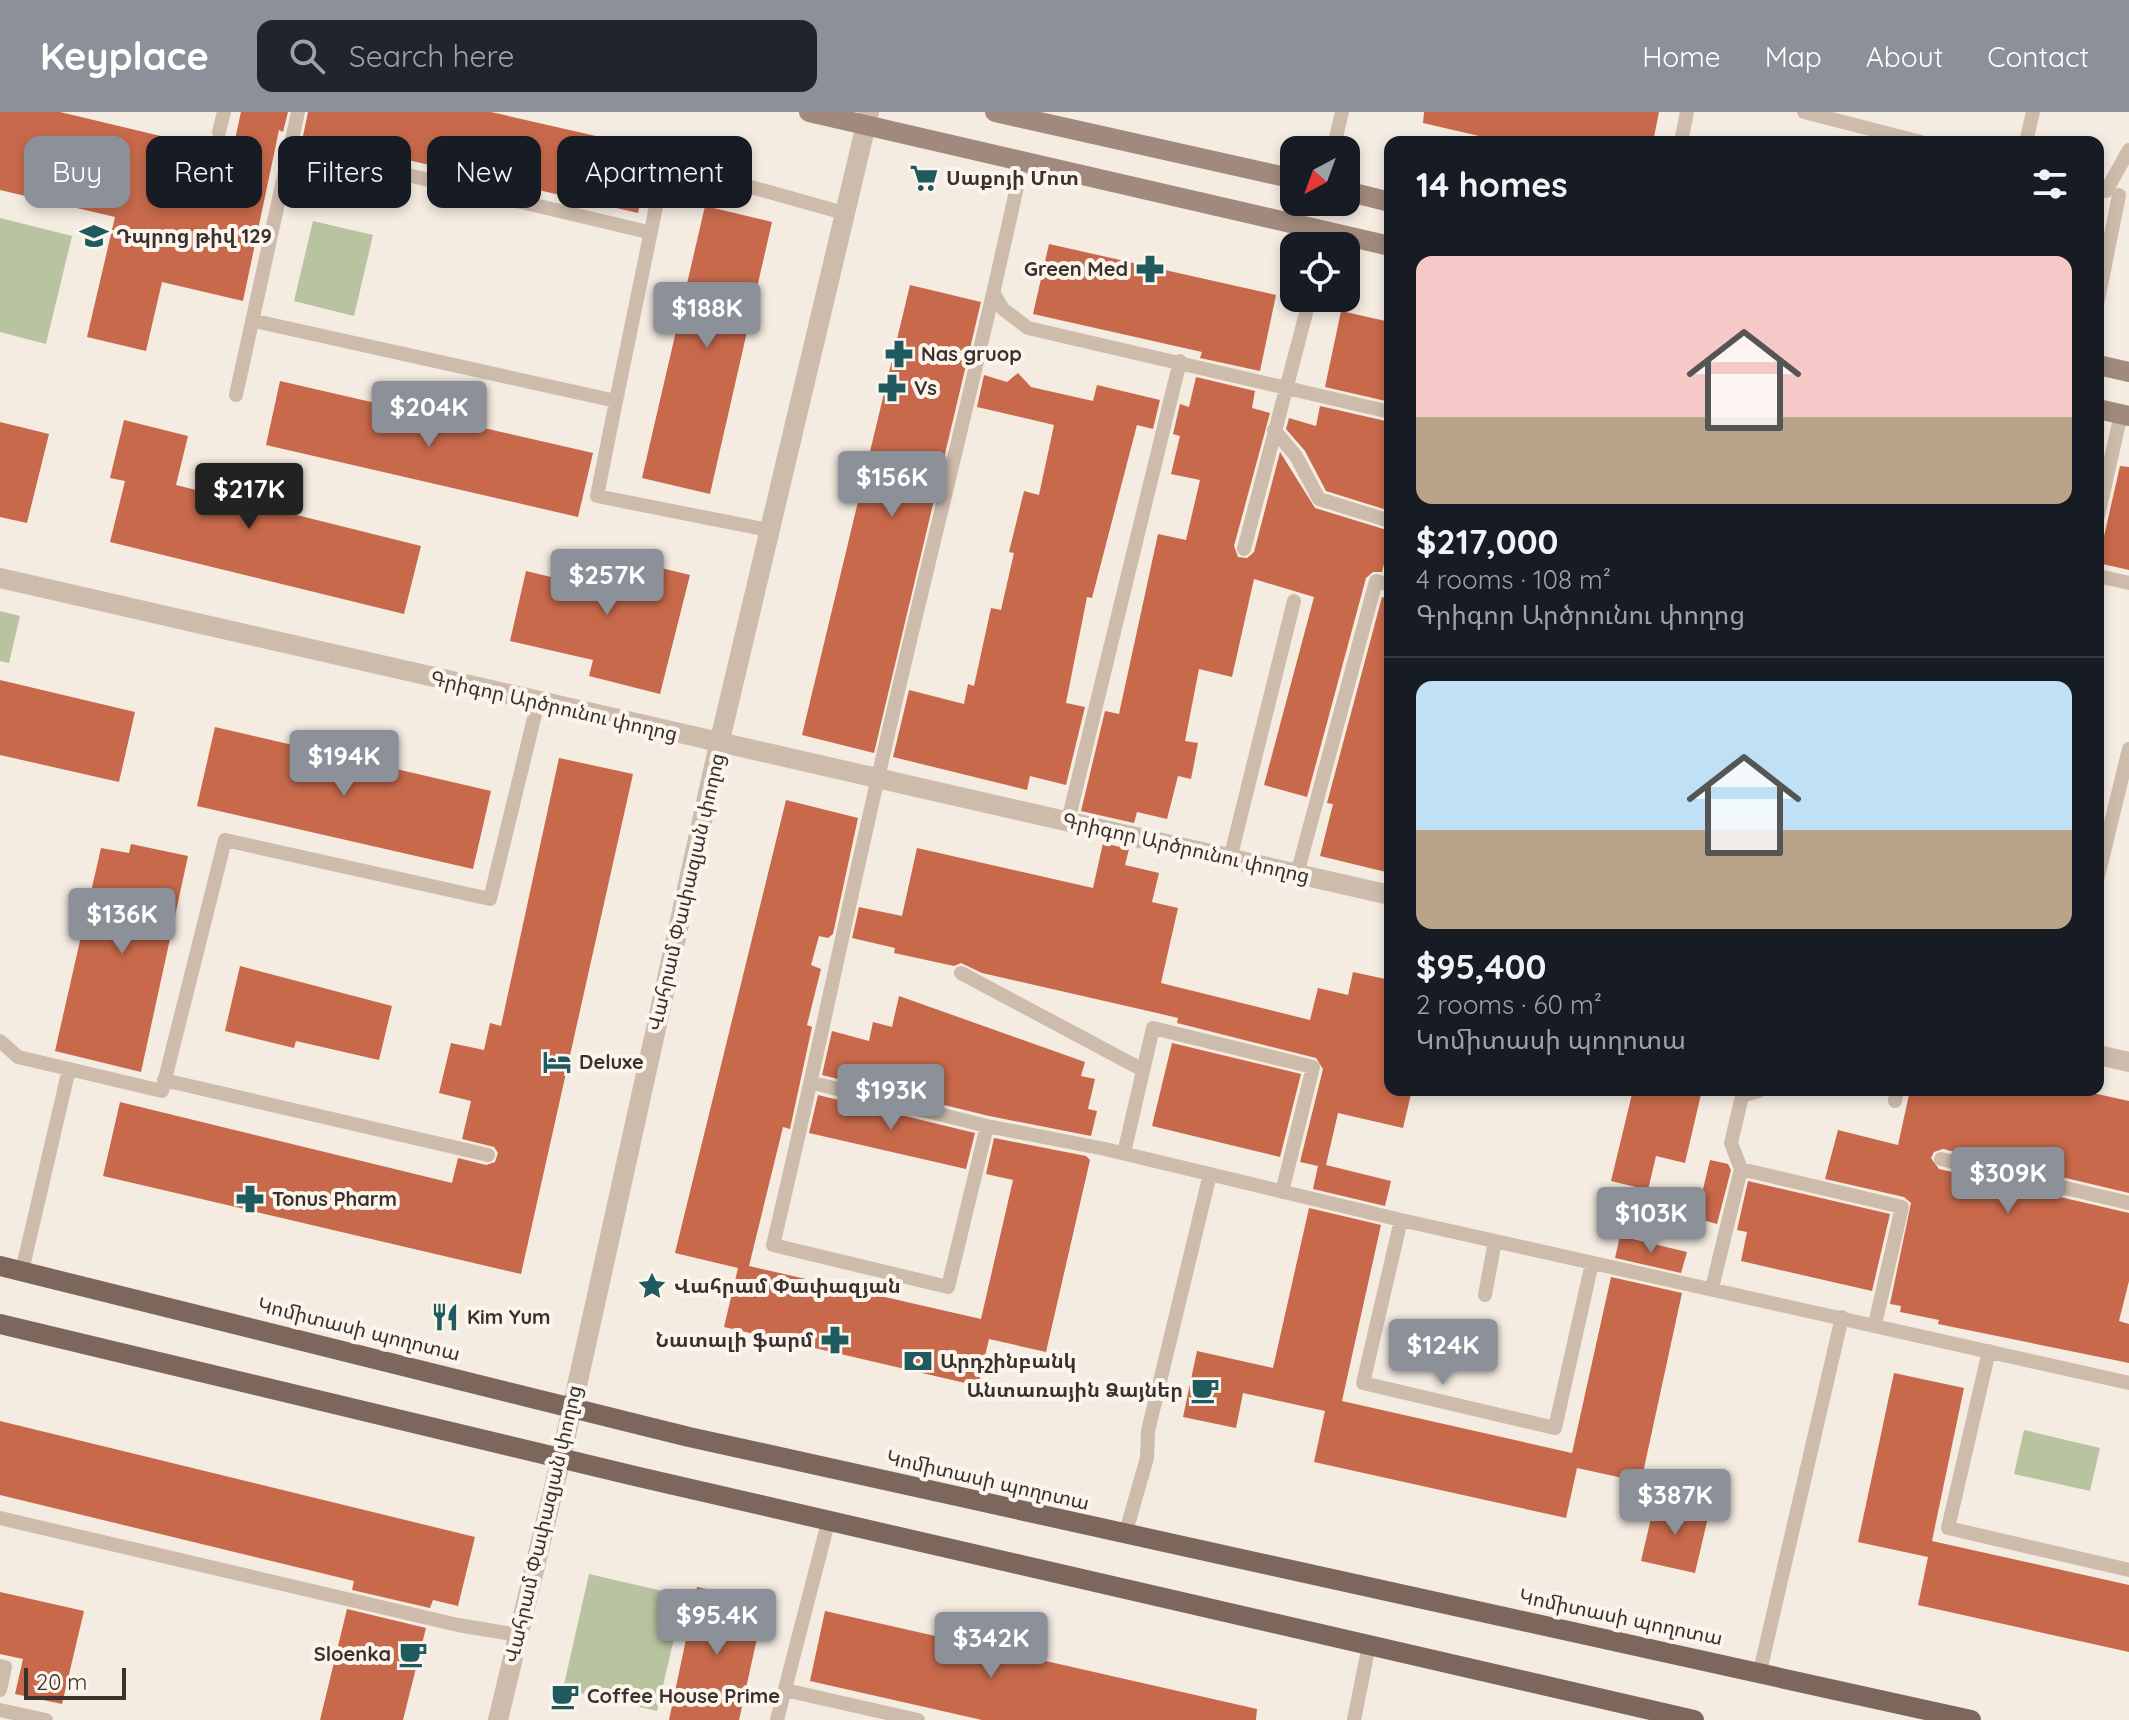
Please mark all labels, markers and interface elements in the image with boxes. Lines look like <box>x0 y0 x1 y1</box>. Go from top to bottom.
search box <box>257 20 817 92</box>
text: Keyplace <box>40 32 209 80</box>
icon: search <box>285 34 329 78</box>
text: Search here <box>349 37 514 75</box>
text: Home <box>1642 39 1721 74</box>
text: Map <box>1765 39 1822 74</box>
text: About <box>1866 39 1943 74</box>
text: Contact <box>1987 39 2089 74</box>
chip: Buy <box>24 136 130 208</box>
chip: Rent <box>146 136 262 208</box>
chip: Filters <box>278 136 411 208</box>
chip: New <box>427 136 541 208</box>
chip: Apartment <box>557 136 752 208</box>
north arrow <box>1280 136 1360 216</box>
map controls <box>1280 136 1360 312</box>
icon: filters <box>2028 162 2072 206</box>
supermarket icon: Սաքոյի Մոտ <box>909 163 939 193</box>
text: 14 homes <box>1416 163 1568 206</box>
place label: Սաքոյի Մոտ <box>946 165 1079 190</box>
school or university icon: Դպրոց թիվ 129 <box>79 221 109 251</box>
place label: Դպրոց թիվ 129 <box>116 223 272 248</box>
button: locate <box>1280 232 1360 312</box>
pharmacy icon: Green Med <box>1135 254 1165 284</box>
place label: Green Med <box>1024 256 1128 281</box>
pin: $188K <box>651 282 763 350</box>
text: $188K <box>671 291 743 324</box>
icon: home <box>1672 308 1816 452</box>
pharmacy icon: Nas gruop <box>884 339 914 369</box>
place label: Nas gruop <box>921 341 1022 366</box>
pharmacy icon: Vs <box>877 373 907 403</box>
place label: Vs <box>914 375 937 400</box>
pin: $204K <box>373 381 485 449</box>
text: $204K <box>390 390 468 423</box>
pin: $156K <box>836 451 948 519</box>
text: $156K <box>856 460 928 493</box>
pin: $217K <box>193 463 305 531</box>
text: $217K <box>213 472 285 505</box>
text: $217,000 <box>1416 520 1559 563</box>
pin: $257K <box>551 549 663 617</box>
text: $257K <box>569 558 645 591</box>
text: 4 rooms · 108 m² <box>1416 563 1611 596</box>
text: Գրիգոր Արծրունու փողոց <box>1416 598 1745 631</box>
street label: Գրիգոր Արծրունու փողոց <box>428 665 680 746</box>
pin: $194K <box>288 730 400 798</box>
icon: home <box>1672 733 1816 877</box>
text: $194K <box>308 739 380 772</box>
street label: Վահրամ Փափազյան փողոց <box>641 751 730 1033</box>
street label: Գրիգոր Արծրունու փողոց <box>1060 807 1312 888</box>
pin: $136K <box>66 888 178 956</box>
text: $136K <box>86 897 158 930</box>
text: $95,400 <box>1416 945 1546 988</box>
text: 2 rooms · 60 m² <box>1416 988 1602 1021</box>
text: Կոմիտասի պողոտա <box>1416 1023 1686 1056</box>
hotel icon: Deluxe <box>542 1047 572 1077</box>
place label: Deluxe <box>579 1049 644 1074</box>
pin: $193K <box>835 1064 947 1132</box>
text: $193K <box>855 1073 927 1106</box>
pin: $309K <box>1952 1147 2064 1215</box>
text: $309K <box>1969 1156 2047 1189</box>
pharmacy icon: Tonus Pharm <box>235 1184 265 1214</box>
place label: Tonus Pharm <box>272 1186 397 1211</box>
pin: $103K <box>1595 1187 1707 1255</box>
text: $103K <box>1615 1196 1687 1229</box>
place icon: Վահրամ Փափազյան <box>637 1271 667 1301</box>
place label: Վահրամ Փափազյան <box>674 1273 901 1298</box>
street label: Կոմիտասի պողոտա <box>255 1291 463 1366</box>
restaurant icon: Kim Yum <box>430 1302 460 1332</box>
place label: Kim Yum <box>467 1304 551 1329</box>
pin: $124K <box>1387 1319 1499 1387</box>
pharmacy icon: Նատալի ֆարմ <box>820 1325 850 1355</box>
place label: Նատալի ֆարմ <box>656 1327 814 1352</box>
text: $124K <box>1407 1328 1479 1361</box>
bank icon: Արդշինբանկ <box>903 1346 933 1376</box>
place label: Արդշինբանկ <box>940 1348 1076 1373</box>
cafe icon: Անտառային Ձայներ <box>1190 1375 1220 1405</box>
place label: Անտառային Ձայներ <box>967 1377 1183 1402</box>
street label: Վահրամ Փափազյան փողոց <box>498 1383 587 1665</box>
street label: Կոմիտասի պողոտա <box>884 1444 1092 1515</box>
pin: $387K <box>1619 1469 1731 1537</box>
text: $387K <box>1637 1478 1713 1511</box>
street label: Կոմիտասի պողոտա <box>1517 1583 1725 1650</box>
pin: $95.4K <box>652 1589 782 1657</box>
text: $95.4K <box>676 1598 758 1631</box>
pin: $342K <box>935 1612 1047 1680</box>
text: $342K <box>953 1621 1029 1654</box>
cafe icon: Sloenka <box>398 1639 428 1669</box>
place label: Sloenka <box>314 1641 391 1666</box>
scale bar <box>24 1664 126 1700</box>
text: 20 m <box>36 1668 87 1696</box>
cafe icon: Coffee House Prime <box>550 1681 580 1711</box>
place label: Coffee House Prime <box>587 1683 780 1708</box>

